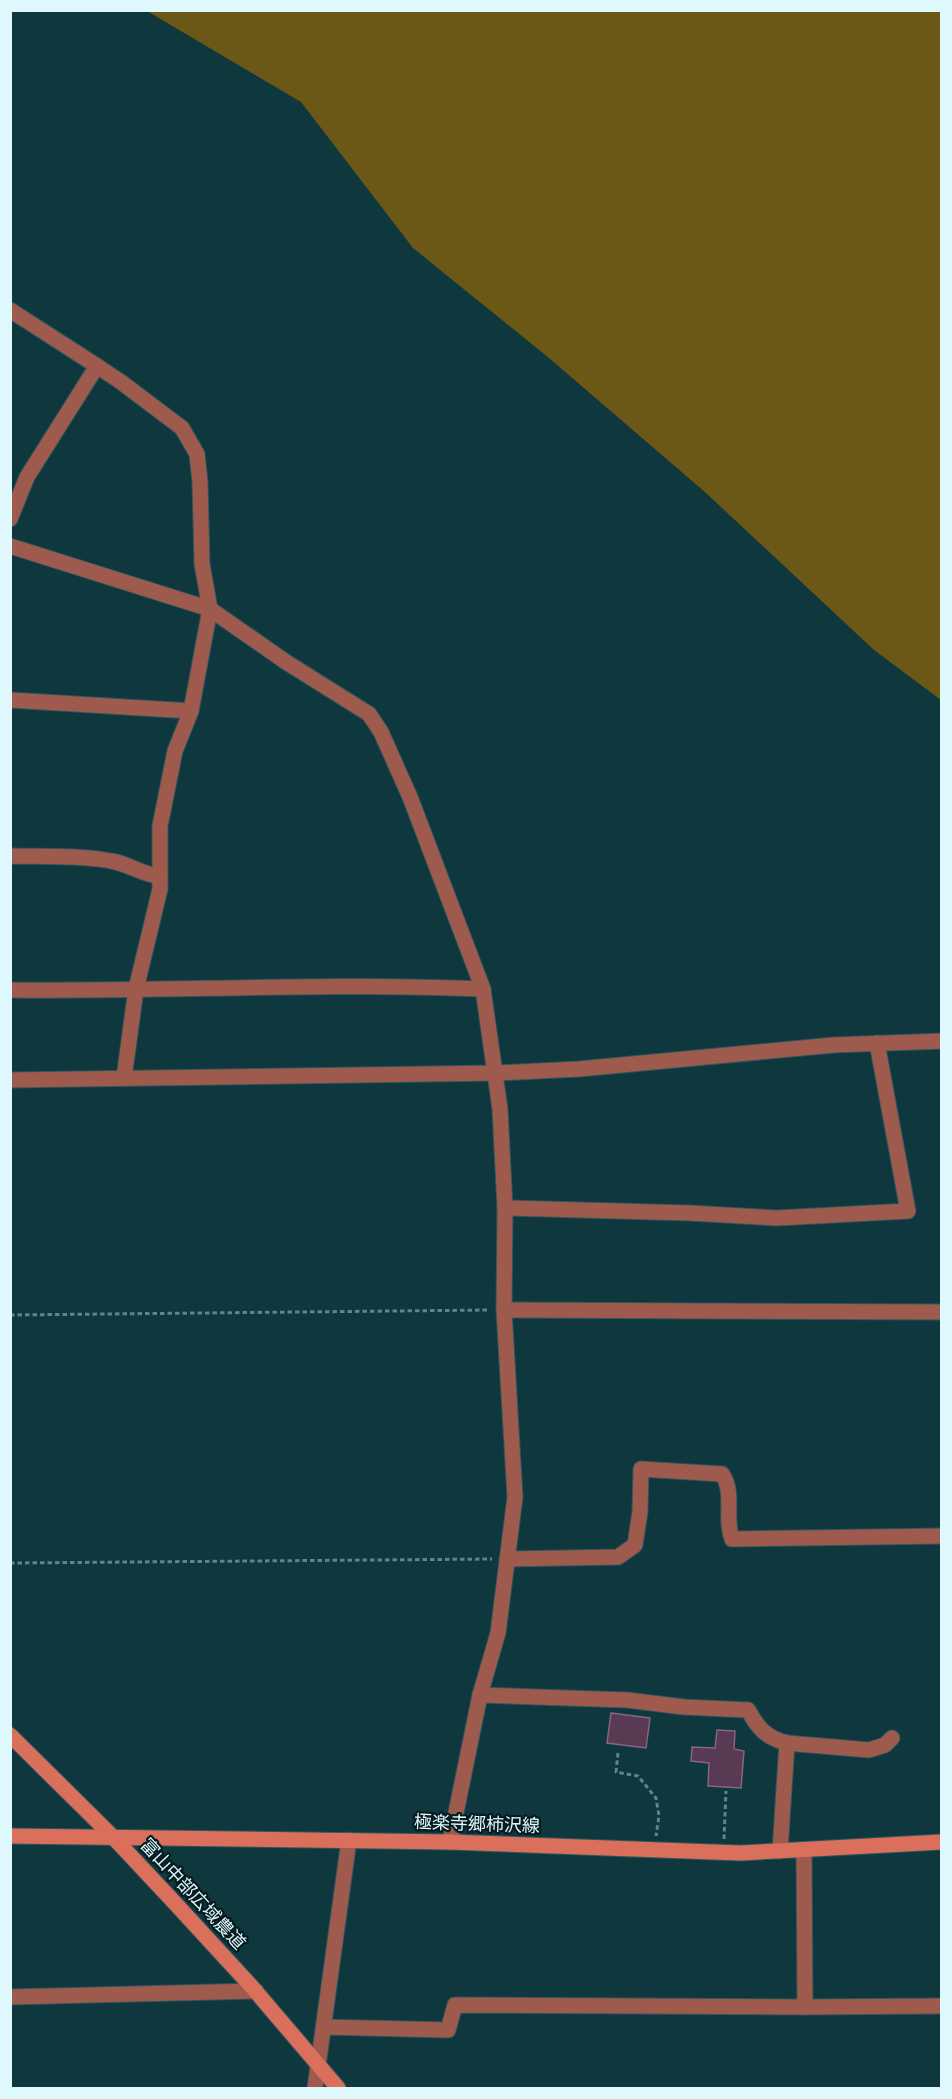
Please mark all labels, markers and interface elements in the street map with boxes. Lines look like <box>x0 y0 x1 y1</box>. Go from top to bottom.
street label: 極楽寺郷柿沢線 <box>414 1811 540 1837</box>
street label: 富山中部広域農道 <box>136 1834 250 1954</box>

